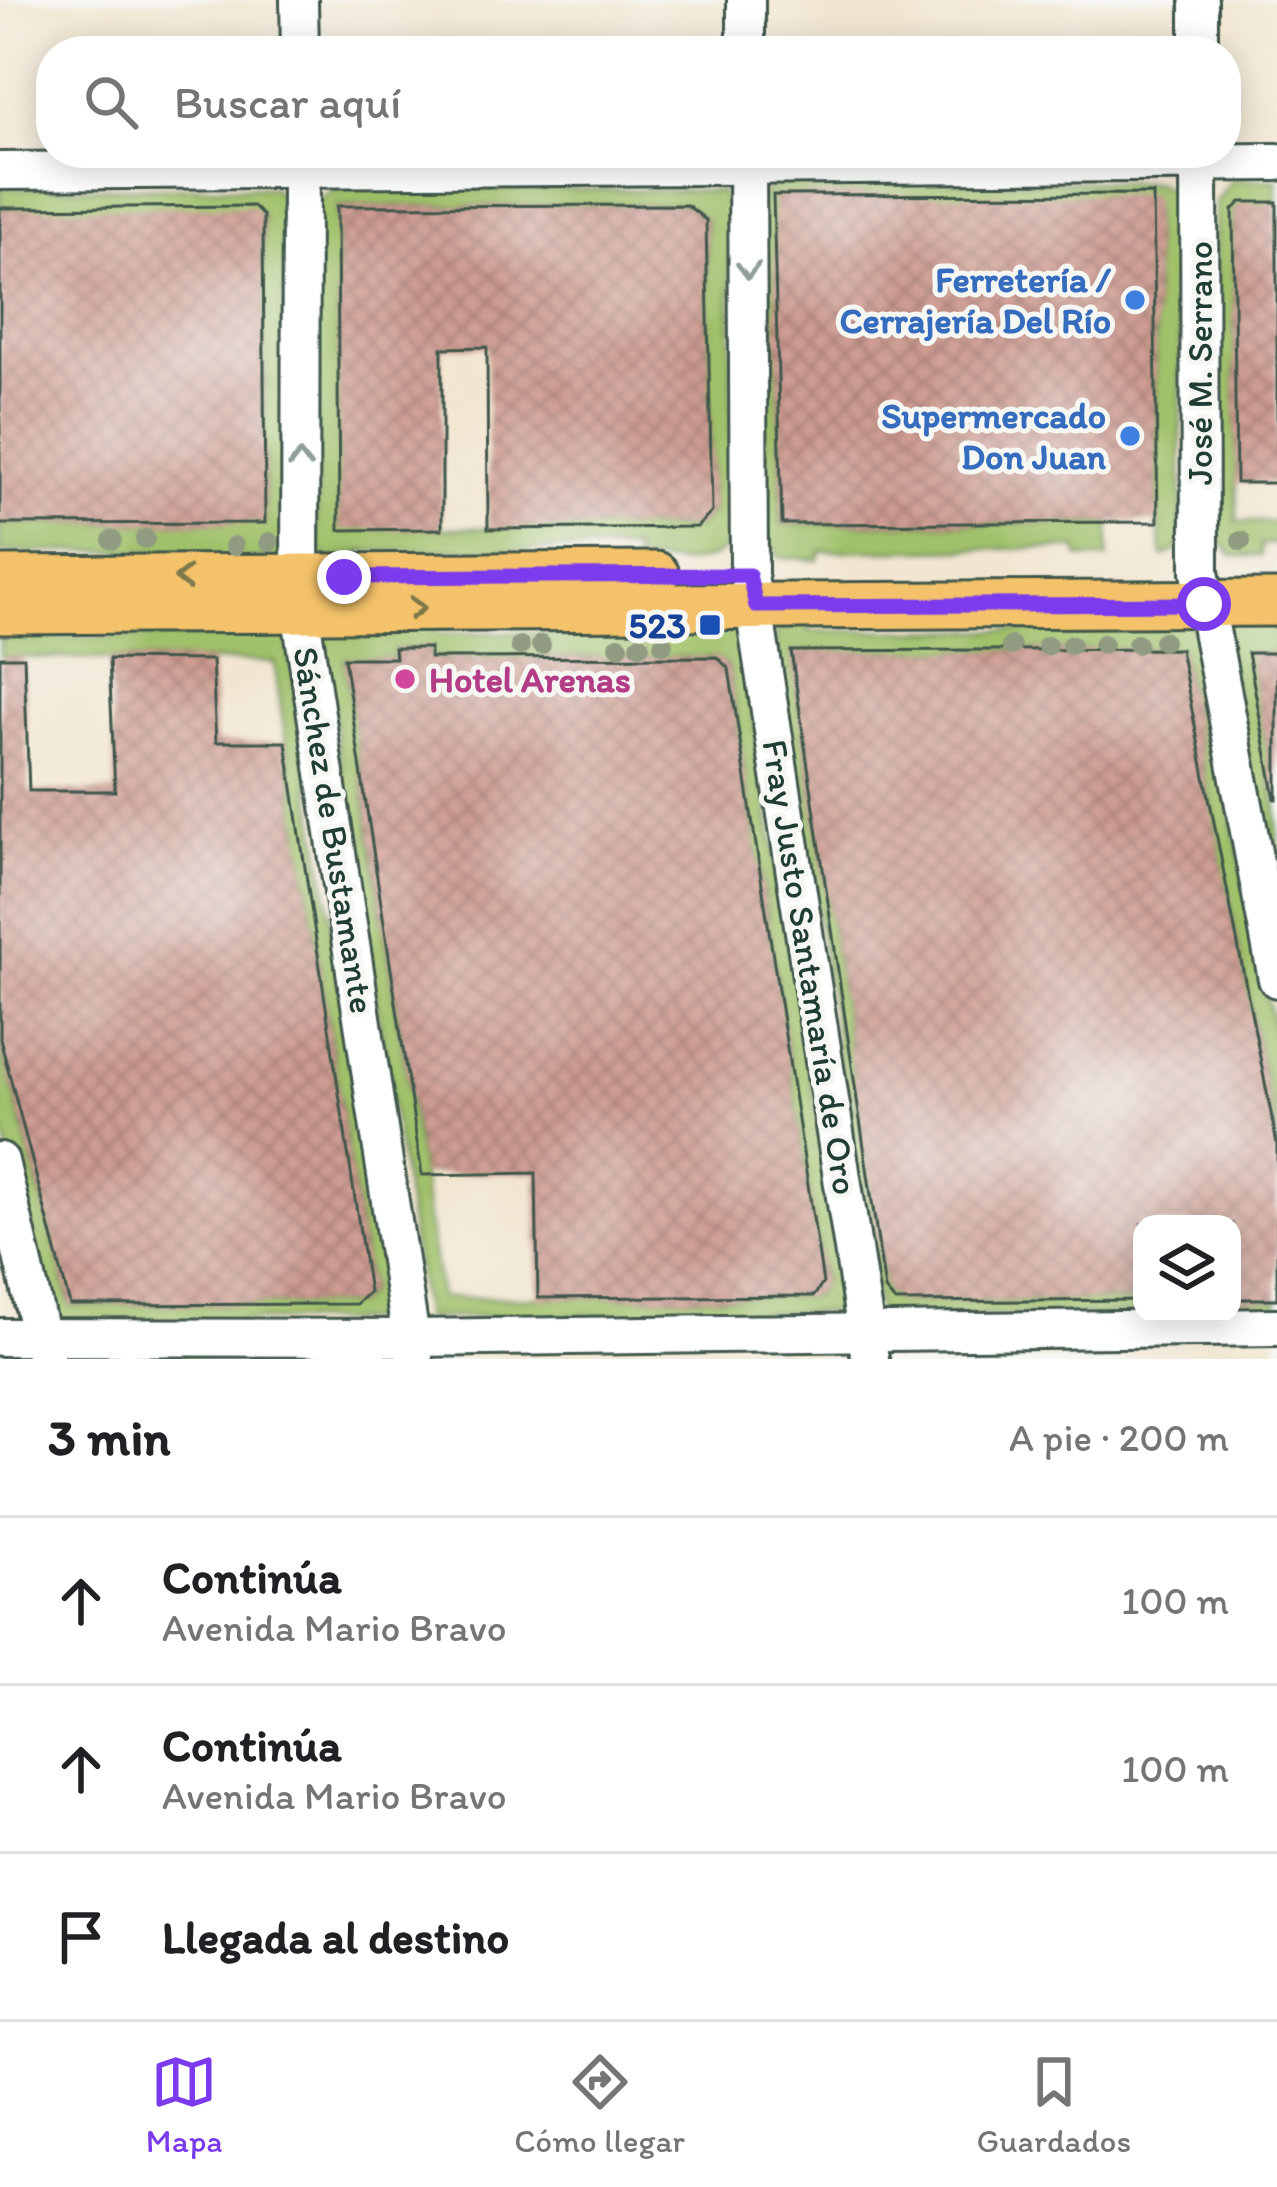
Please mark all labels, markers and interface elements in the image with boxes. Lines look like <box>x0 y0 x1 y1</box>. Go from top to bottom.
search box <box>36 36 1241 168</box>
icon: search <box>78 69 144 135</box>
text: Buscar aquí <box>174 75 401 129</box>
street label: José M. Serrano <box>1178 241 1221 485</box>
place label: Ferretería / Cerrajería Del Río <box>839 258 1112 342</box>
one-way arrow <box>735 262 761 280</box>
marker: Ferretería / Cerrajería Del Río <box>1122 287 1148 313</box>
place label: Supermercado Don Juan <box>881 394 1107 478</box>
marker: Supermercado Don Juan <box>1117 423 1143 449</box>
one-way arrow <box>287 450 313 468</box>
route end <box>317 550 371 604</box>
one-way arrow <box>173 565 191 591</box>
route start <box>1177 577 1231 631</box>
one-way arrow <box>409 595 427 621</box>
place label: 523 <box>629 604 686 647</box>
marker: 523 <box>697 612 723 638</box>
street label: Sánchez de Bustamante <box>284 644 385 1017</box>
place label: Hotel Arenas <box>429 658 631 701</box>
marker: Hotel Arenas <box>392 666 418 692</box>
street label: Fray Justo Santamaría de Oro <box>753 737 868 1198</box>
map controls <box>1133 1215 1241 1323</box>
button: layers <box>1133 1215 1241 1323</box>
text: 3 min <box>48 1407 170 1468</box>
text: A pie · 200 m <box>1009 1414 1229 1461</box>
text: Continúa <box>162 1550 342 1604</box>
icon: ahead <box>48 1568 114 1634</box>
text: 100 m <box>1121 1577 1229 1624</box>
text: Avenida Mario Bravo <box>162 1604 507 1651</box>
text: Continúa <box>162 1718 342 1772</box>
icon: ahead <box>48 1736 114 1802</box>
text: 100 m <box>1121 1745 1229 1792</box>
text: Avenida Mario Bravo <box>162 1772 507 1819</box>
icon: arrive <box>48 1904 114 1970</box>
text: Llegada al destino <box>162 1910 509 1964</box>
tab: Mapa <box>146 2049 223 2160</box>
tab: Cómo llegar <box>514 2049 685 2160</box>
tab: Guardados <box>977 2049 1131 2160</box>

